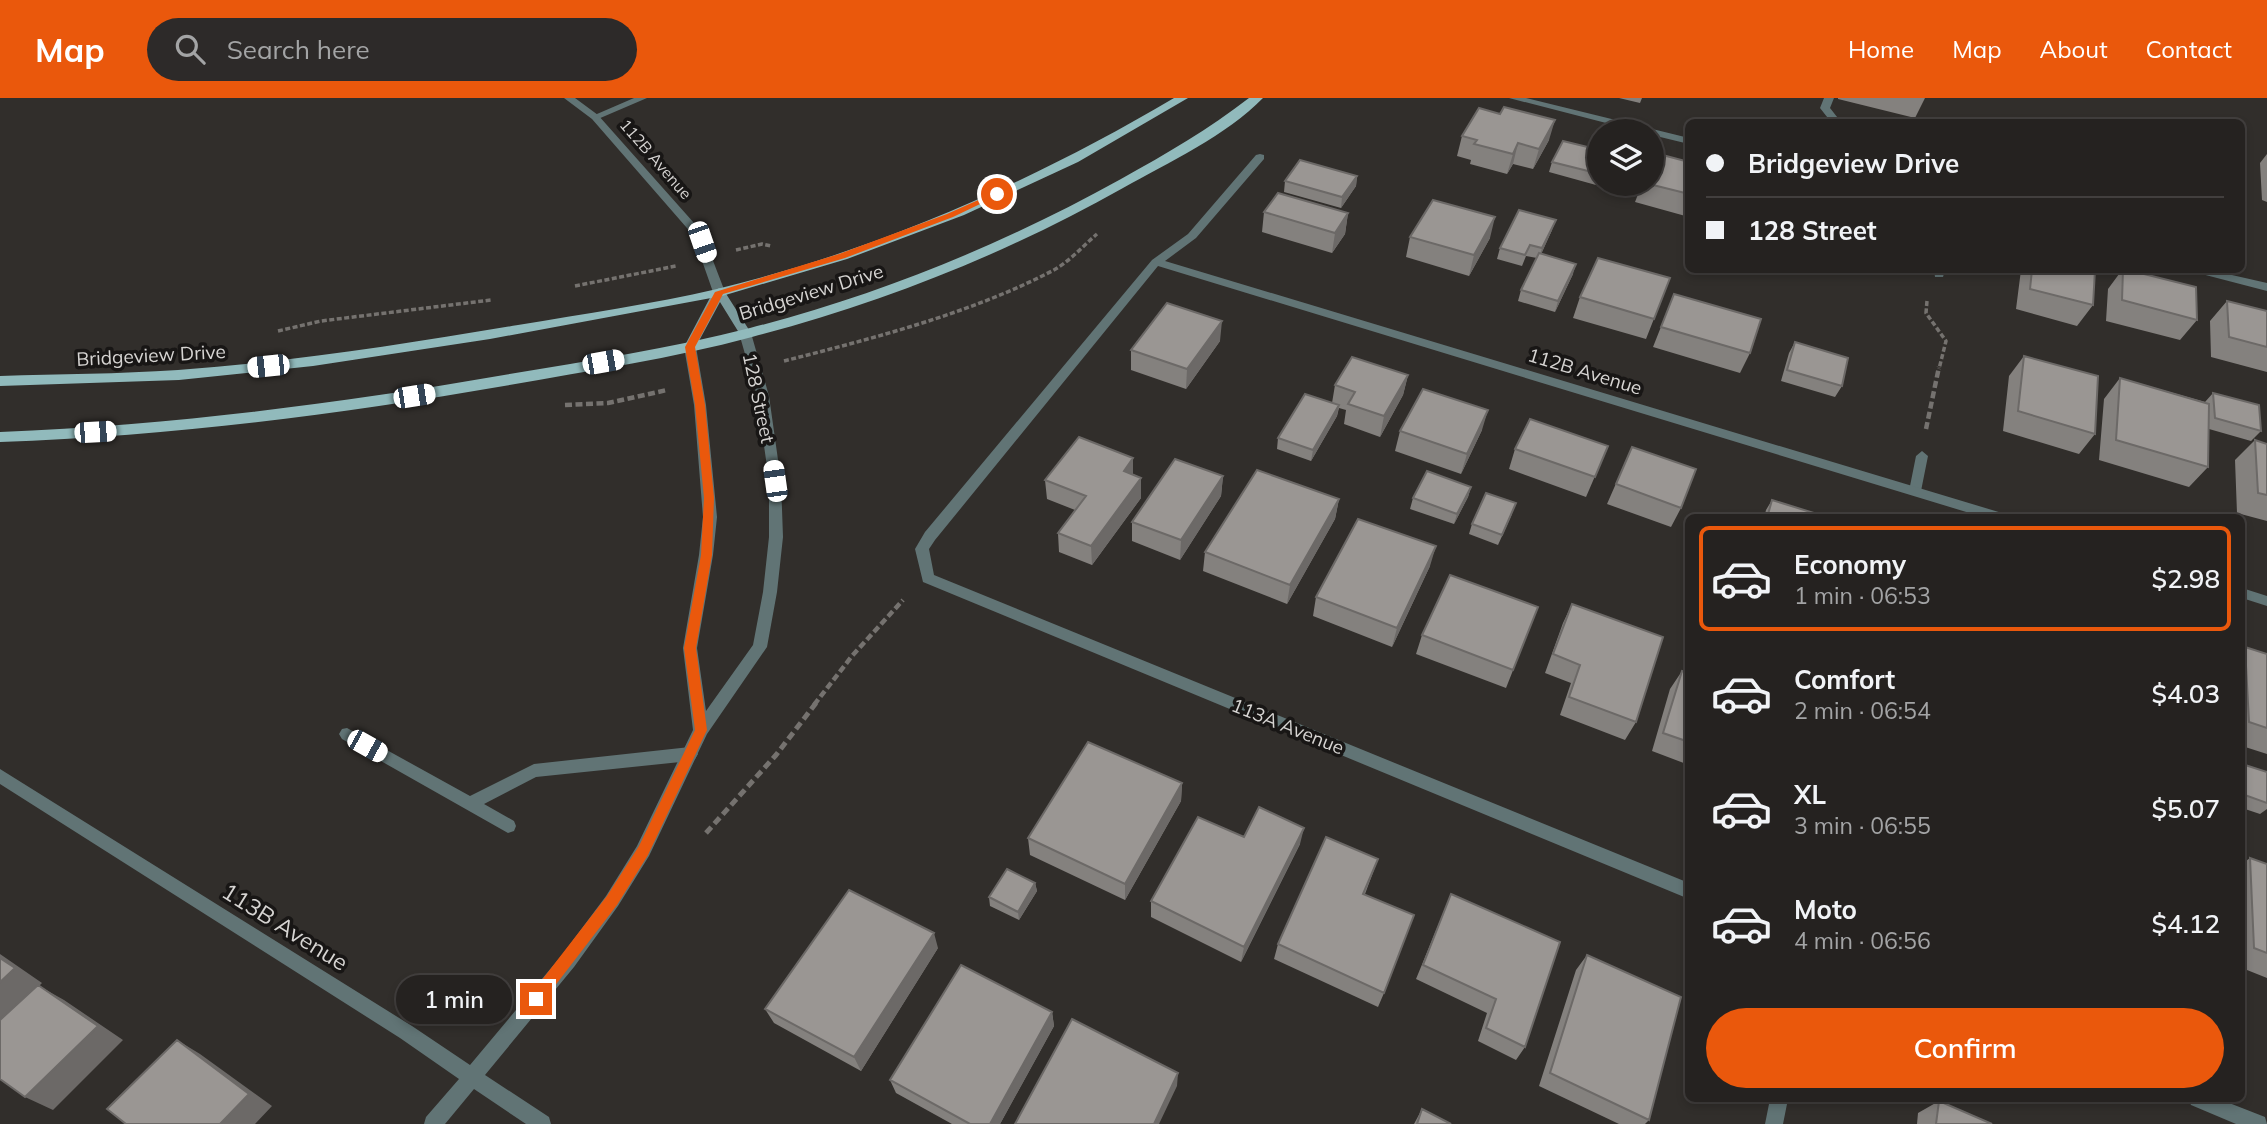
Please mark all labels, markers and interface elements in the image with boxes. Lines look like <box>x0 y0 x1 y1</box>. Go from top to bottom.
search box <box>147 18 637 81</box>
text: Map <box>35 29 105 70</box>
icon: search <box>171 30 209 68</box>
text: Search here <box>227 33 370 66</box>
text: Home <box>1848 34 1914 64</box>
text: Map <box>1952 34 2002 64</box>
text: About <box>2040 34 2108 64</box>
text: Contact <box>2146 34 2232 64</box>
street label: 112B Avenue <box>616 115 696 203</box>
map controls <box>1587 119 1664 196</box>
button: layers <box>1587 119 1664 196</box>
text: Bridgeview Drive <box>1748 147 1959 180</box>
route start <box>981 178 1013 210</box>
text: 128 Street <box>1748 214 1877 247</box>
car <box>686 219 719 265</box>
street label: Bridgeview Drive <box>736 259 886 325</box>
street label: Bridgeview Drive <box>76 339 226 371</box>
street label: 112B Avenue <box>1525 342 1645 400</box>
car <box>581 348 626 376</box>
street label: 128 Street <box>738 351 780 446</box>
car <box>247 353 290 379</box>
car <box>392 382 437 410</box>
car <box>74 420 117 444</box>
car <box>762 459 789 503</box>
icon: car <box>1710 547 1773 610</box>
text: Economy <box>1794 548 1906 581</box>
text: $2.98 <box>2151 562 2220 595</box>
text: 1 min · 06:53 <box>1794 581 1931 610</box>
icon: car <box>1710 662 1773 725</box>
text: Comfort <box>1794 663 1895 696</box>
text: $4.03 <box>2151 677 2220 710</box>
street label: 113A Avenue <box>1228 693 1348 759</box>
text: 2 min · 06:54 <box>1794 696 1931 725</box>
car <box>344 727 391 765</box>
icon: car <box>1710 777 1773 840</box>
text: XL <box>1794 778 1826 811</box>
text: $5.07 <box>2151 792 2220 825</box>
text: 3 min · 06:55 <box>1794 811 1931 840</box>
street label: 113B Avenue <box>217 876 354 977</box>
icon: car <box>1710 892 1773 955</box>
text: Moto <box>1794 893 1857 926</box>
text: $4.12 <box>2151 907 2220 940</box>
text: 4 min · 06:56 <box>1794 926 1931 955</box>
callout: 1 min <box>396 974 512 1024</box>
route end <box>520 983 552 1015</box>
text: 1 min <box>424 985 484 1014</box>
button: Confirm <box>1706 1008 2224 1088</box>

